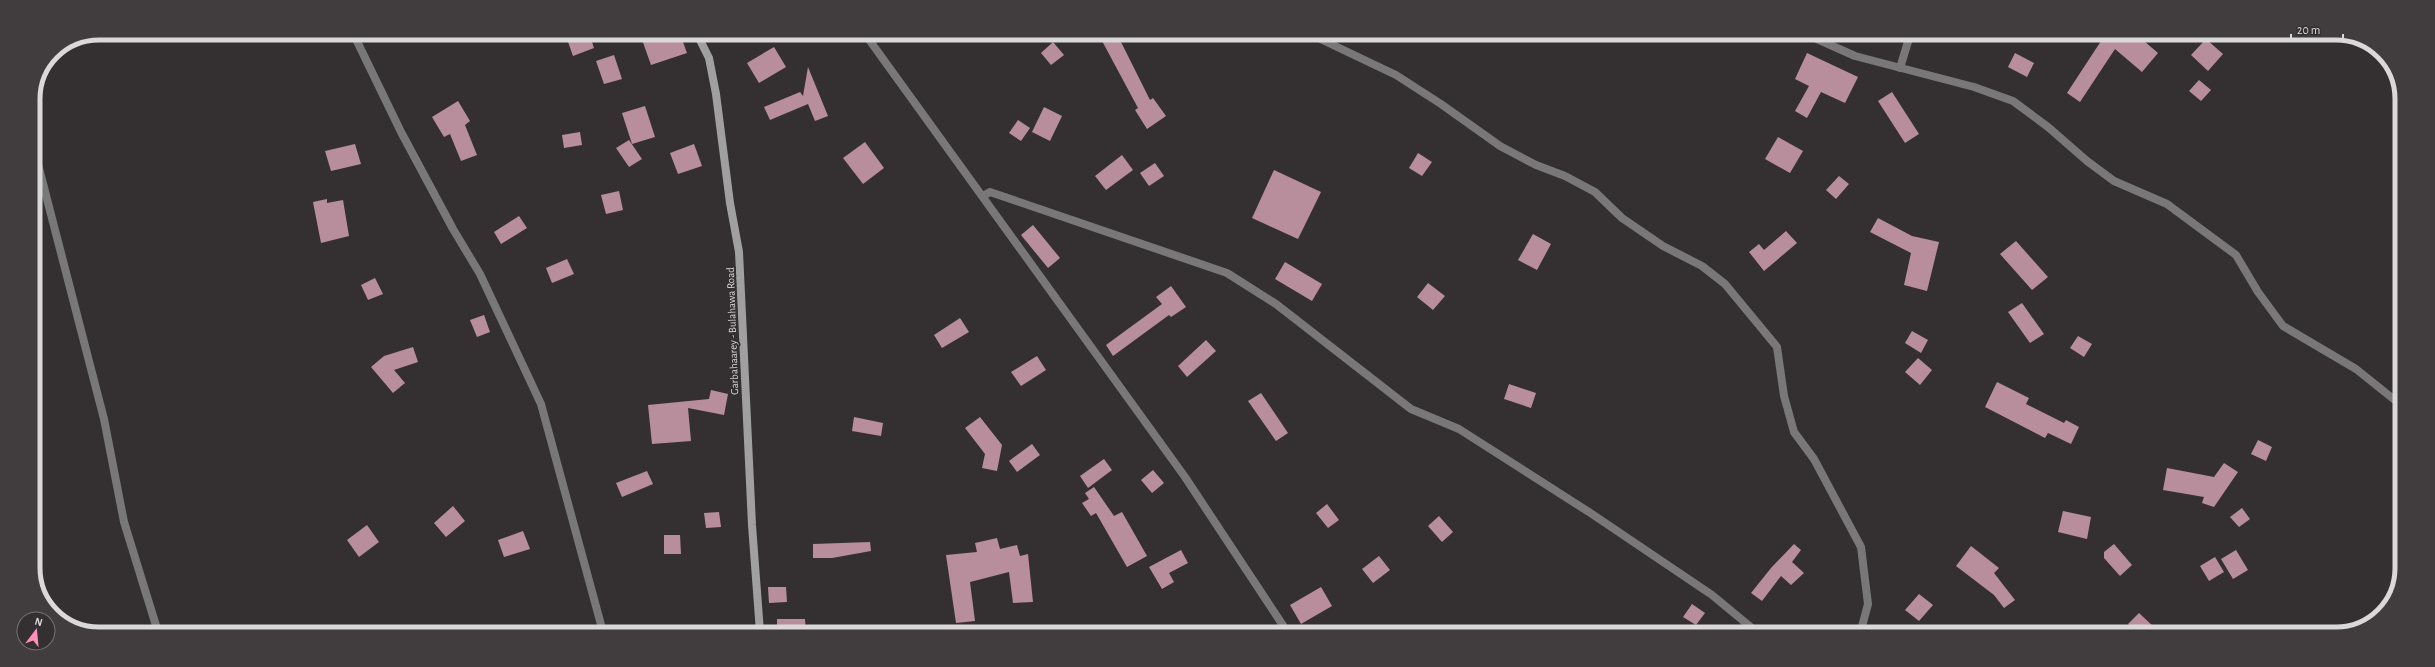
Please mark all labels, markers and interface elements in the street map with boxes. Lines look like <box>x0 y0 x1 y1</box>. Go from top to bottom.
scale bar <box>2291 16 2343 42</box>
text: 20 m <box>2297 24 2320 36</box>
street label: Garbahaarey - Bulahawa Road <box>725 267 740 395</box>
north arrow <box>16 611 56 651</box>
text: N <box>33 616 44 628</box>

